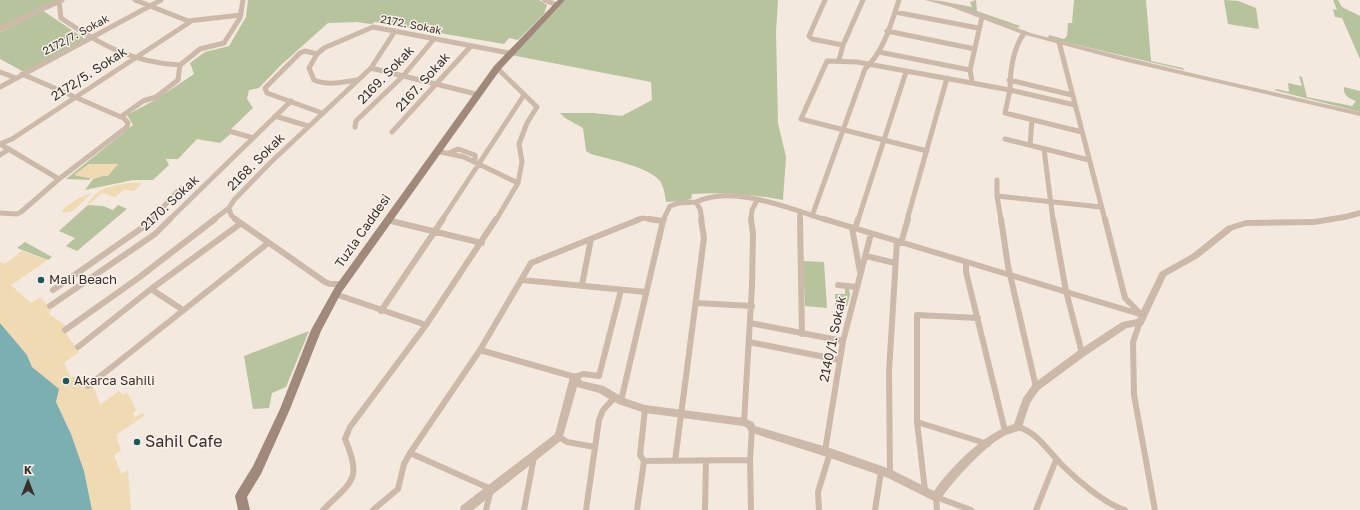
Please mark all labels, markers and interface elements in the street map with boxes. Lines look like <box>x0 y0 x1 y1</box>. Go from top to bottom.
street label: 2172/7. Sokak <box>41 12 111 58</box>
street label: 2172. Sokak <box>379 13 443 37</box>
street label: 2169. Sokak <box>354 43 418 107</box>
street label: 2172/5. Sokak <box>48 44 130 104</box>
street label: 2167. Sokak <box>393 49 453 115</box>
street label: 2168. Sokak <box>224 130 288 194</box>
street label: 2170. Sokak <box>138 172 202 234</box>
street label: Tuzla Caddesi <box>332 191 394 271</box>
place label: Mali Beach <box>49 272 117 288</box>
marker: Mali Beach <box>36 275 46 285</box>
street label: 2140/1. Sokak <box>816 295 850 383</box>
place label: Akarca Sahili <box>74 373 155 389</box>
marker: Akarca Sahili <box>61 376 71 386</box>
place label: Sahil Cafe <box>145 432 222 452</box>
marker: Sahil Cafe <box>132 437 142 447</box>
north arrow <box>8 462 48 502</box>
text: K <box>24 463 32 476</box>

